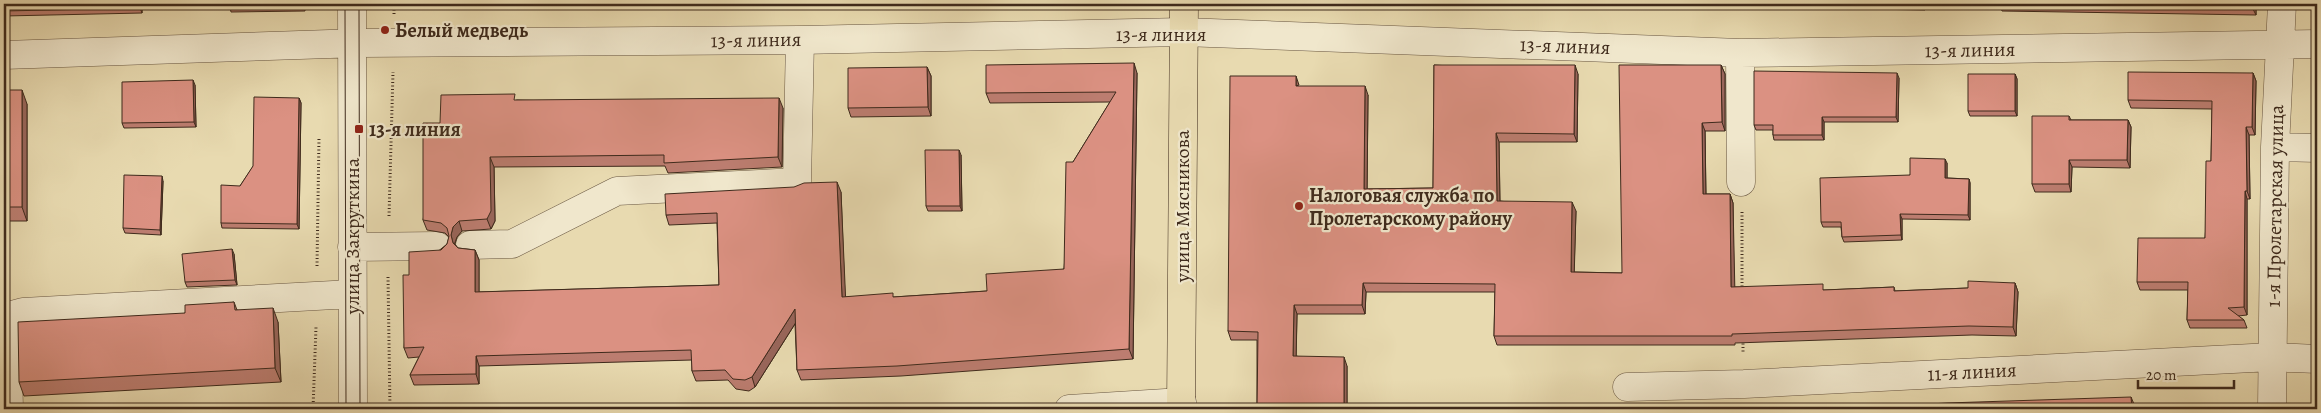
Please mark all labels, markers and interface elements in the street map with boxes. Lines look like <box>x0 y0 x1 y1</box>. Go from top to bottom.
place label: Белый медведь <box>395 17 528 44</box>
street label: 13-я линия <box>1116 21 1206 48</box>
marker: Белый медведь <box>379 24 391 36</box>
street label: 13-я линия <box>710 26 802 54</box>
street label: 13-я линия <box>1519 31 1611 61</box>
street label: 13-я линия <box>1924 36 2016 64</box>
street label: 1-я Пролетарская улица <box>2260 104 2290 308</box>
place label: 13-я линия <box>369 116 461 143</box>
marker: 13-я линия <box>353 123 365 135</box>
street label: улица Мясникова <box>1169 129 1196 283</box>
street label: улица Закруткина <box>339 157 366 315</box>
place label: Налоговая служба по Пролетарскому району <box>1309 182 1513 232</box>
marker: Налоговая служба по Пролетарскому району <box>1293 200 1305 212</box>
street label: 11-я линия <box>1927 356 2017 388</box>
scale bar <box>2138 358 2235 390</box>
text: 20 m <box>2146 365 2177 385</box>

